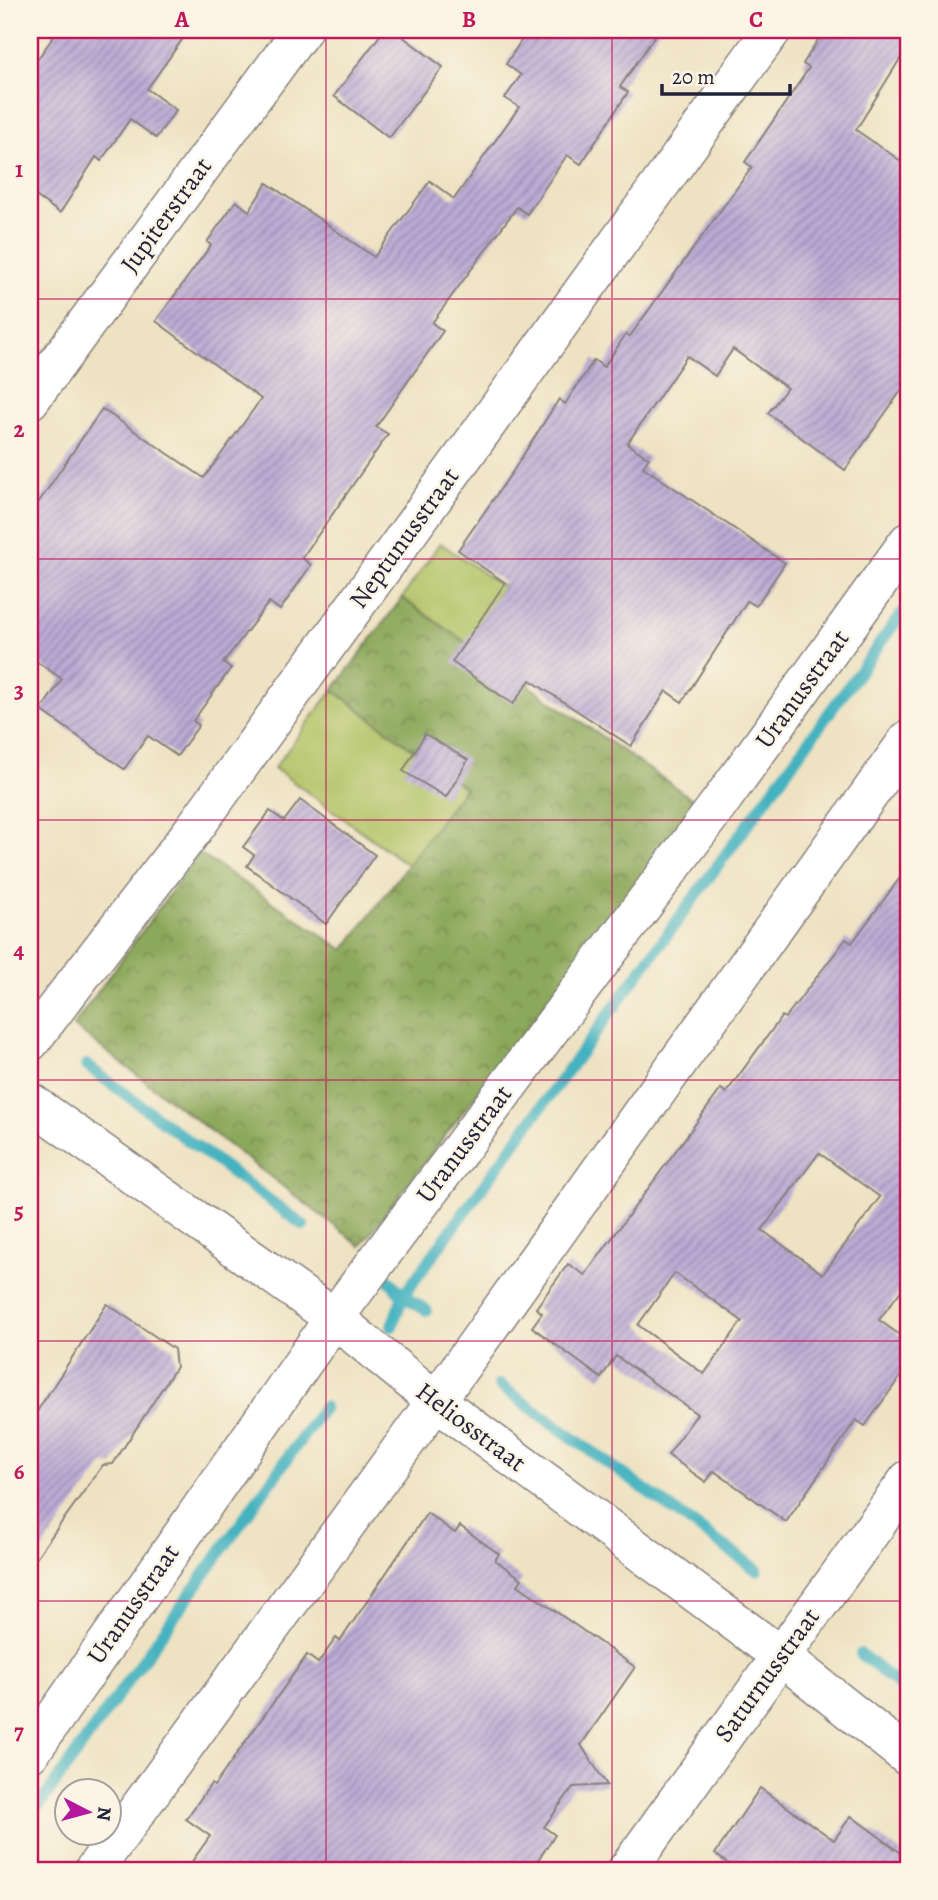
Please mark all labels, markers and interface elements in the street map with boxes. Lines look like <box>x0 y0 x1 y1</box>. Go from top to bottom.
text: A <box>174 4 190 35</box>
text: B <box>462 4 476 35</box>
text: C <box>749 4 763 35</box>
scale bar <box>662 52 789 96</box>
text: 20 m <box>672 63 715 91</box>
street label: Jupiterstraat <box>112 150 220 280</box>
text: 1 <box>15 154 23 185</box>
text: 2 <box>13 414 25 445</box>
street label: Neptunusstraat <box>341 460 467 616</box>
street label: Uranusstraat <box>747 622 857 756</box>
text: 3 <box>14 675 24 706</box>
text: 4 <box>14 935 25 966</box>
street label: Uranusstraat <box>408 1078 520 1210</box>
text: 5 <box>14 1195 24 1226</box>
street label: Heliosstraat <box>409 1374 534 1480</box>
text: 6 <box>14 1456 25 1487</box>
street label: Uranusstraat <box>79 1537 188 1671</box>
street label: Saturnusstraat <box>706 1600 828 1749</box>
text: 7 <box>14 1716 24 1747</box>
north arrow <box>52 1778 122 1848</box>
text: N <box>90 1805 118 1822</box>

